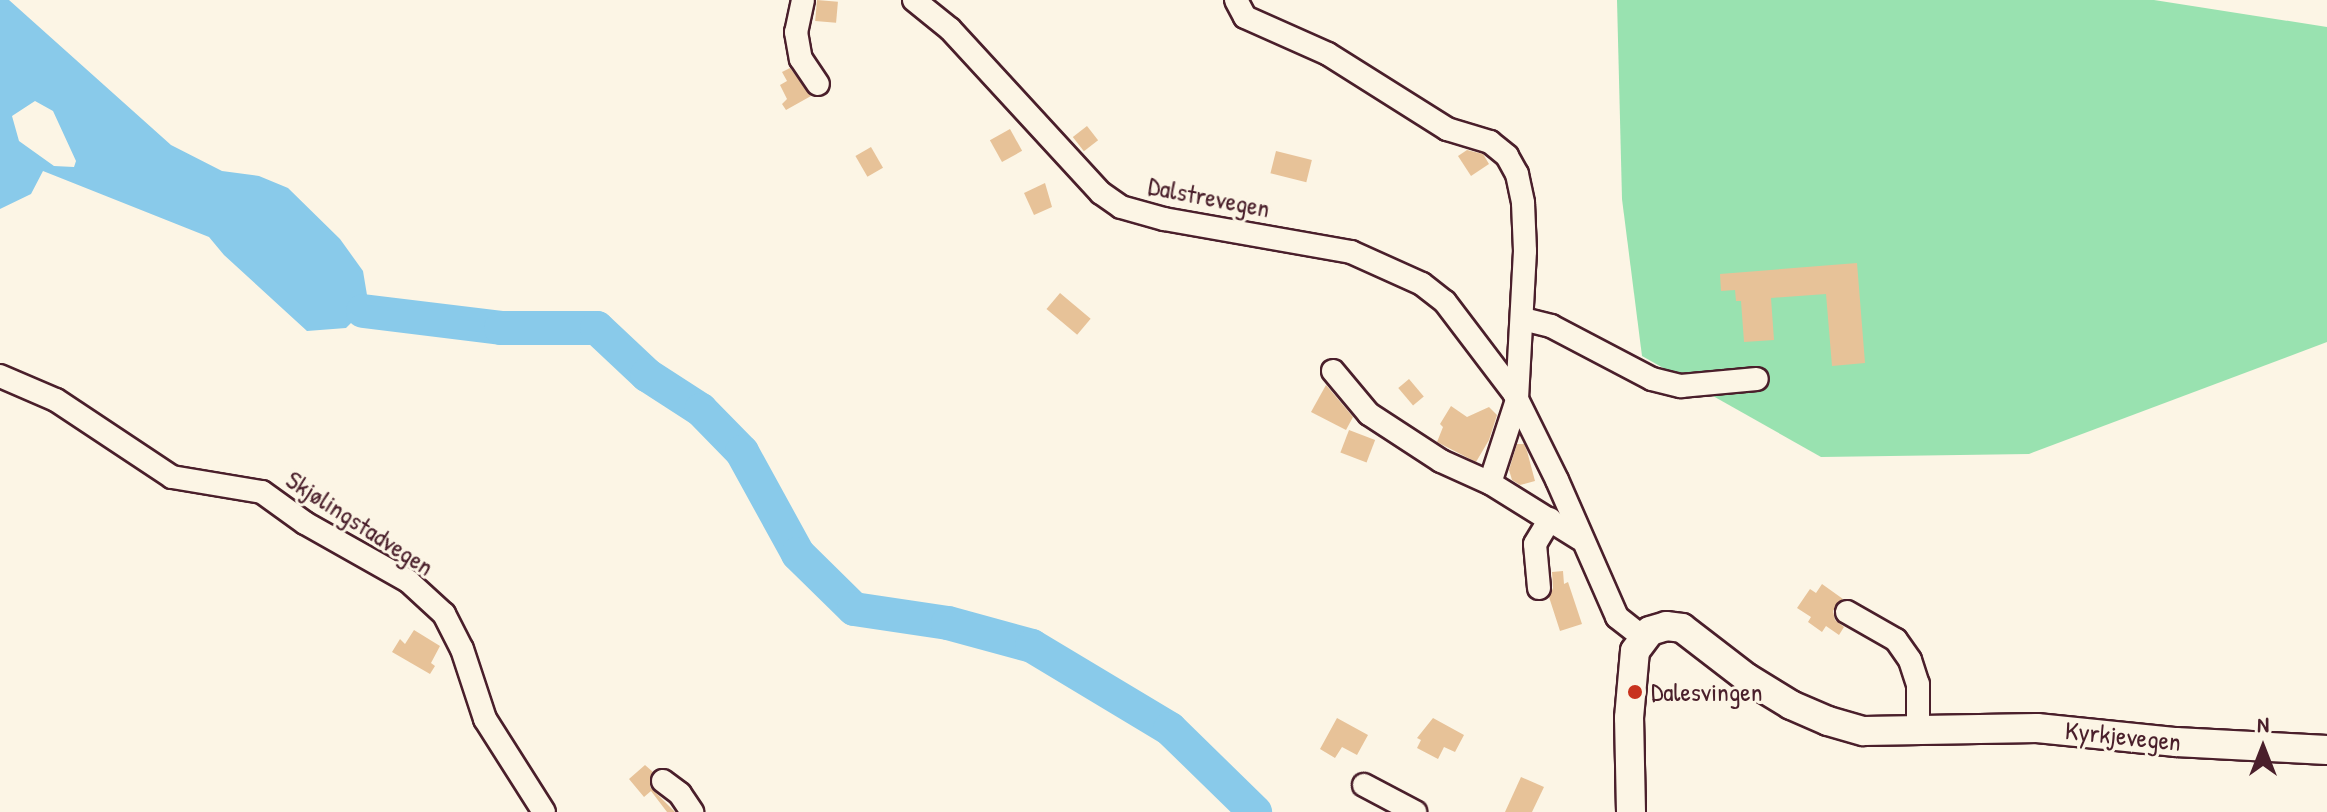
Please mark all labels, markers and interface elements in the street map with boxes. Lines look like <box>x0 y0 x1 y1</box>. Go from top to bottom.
street label: Dalstrevegen <box>1146 170 1272 224</box>
street label: Skjølingstadvegen <box>280 464 440 582</box>
place label: Dalesvingen <box>1651 676 1762 708</box>
marker: Dalesvingen <box>1626 683 1644 701</box>
north arrow <box>2223 708 2303 788</box>
text: N <box>2257 709 2269 739</box>
street label: Kyrkjevegen <box>2064 714 2182 758</box>

